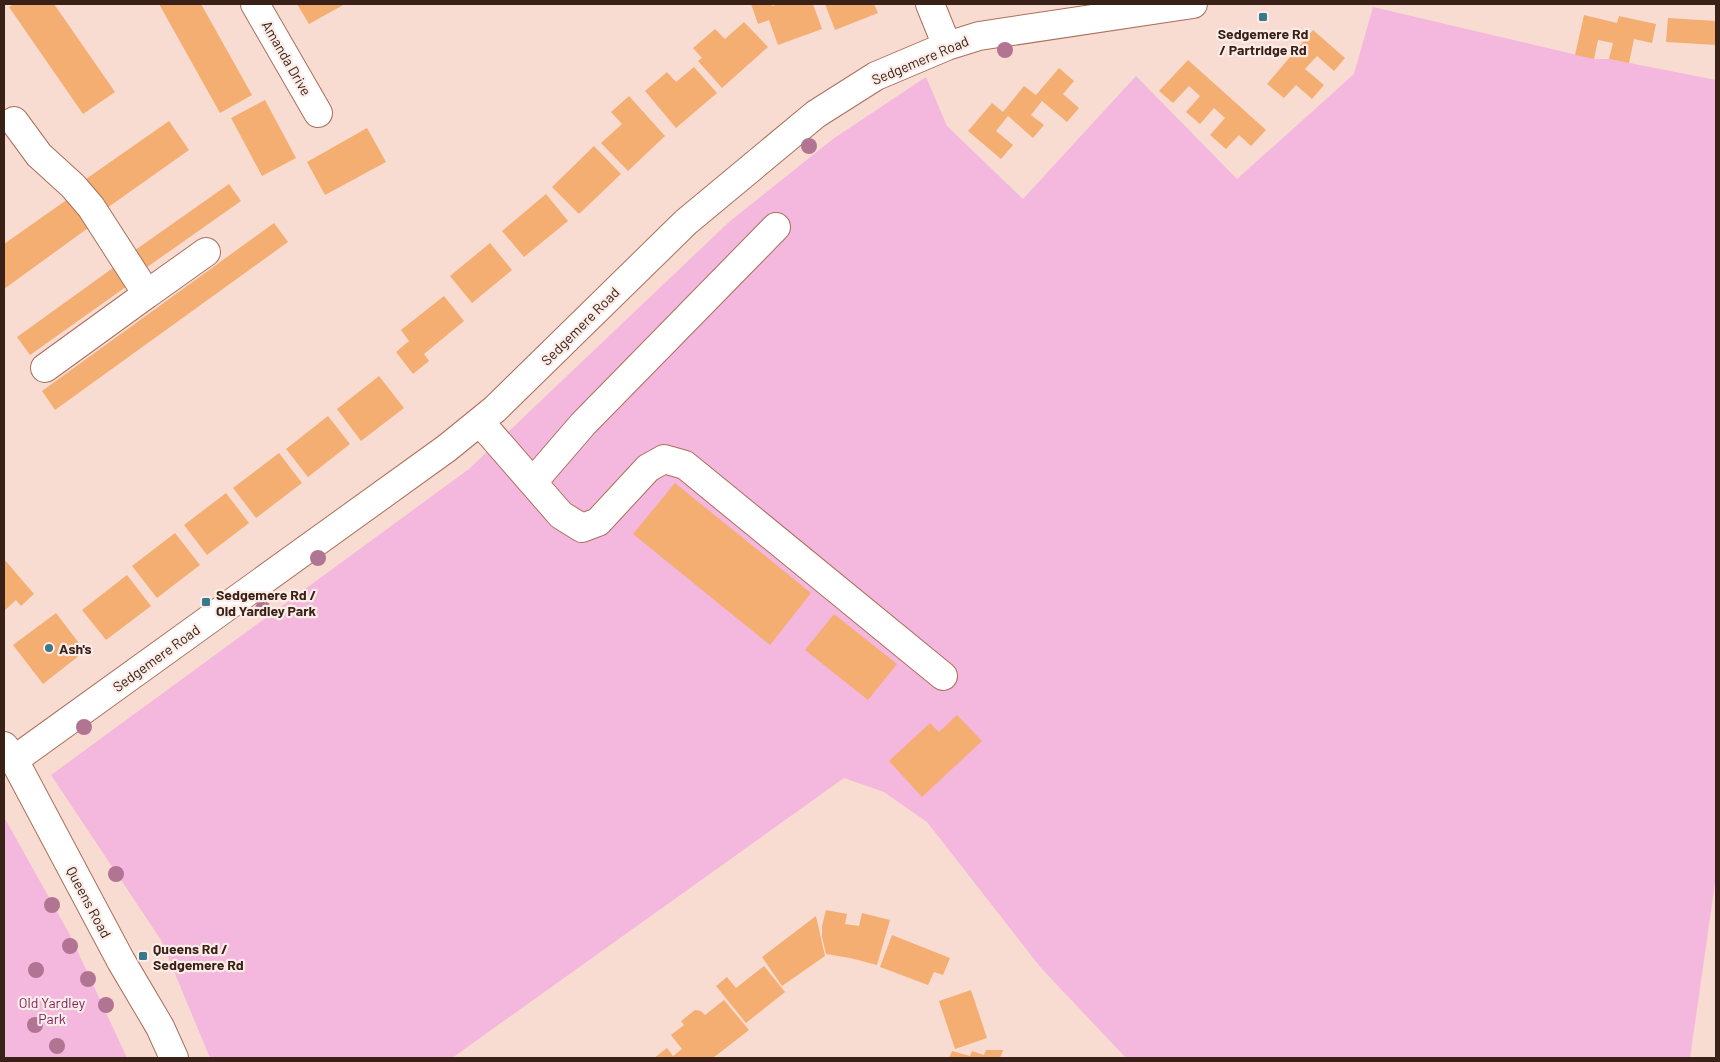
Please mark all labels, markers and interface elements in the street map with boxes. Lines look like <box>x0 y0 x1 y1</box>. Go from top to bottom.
marker: Sedgemere Rd / Partridge Rd <box>1257 11 1269 23</box>
street label: Amanda Drive <box>259 18 315 98</box>
place label: Sedgemere Rd / Partridge Rd <box>1218 25 1308 58</box>
street label: Sedgemere Road <box>869 32 971 88</box>
street label: Sedgemere Road <box>537 283 623 369</box>
place label: Sedgemere Rd / Old Yardley Park <box>216 586 317 619</box>
marker: Sedgemere Rd / Old Yardley Park <box>200 596 212 608</box>
street label: Sedgemere Road <box>109 621 203 695</box>
place label: Ash's <box>59 640 92 657</box>
marker: Ash's <box>43 642 55 654</box>
street label: Queens Road <box>63 863 115 941</box>
place label: Queens Rd / Sedgemere Rd <box>153 940 244 973</box>
marker: Queens Rd / Sedgemere Rd <box>137 950 149 962</box>
park label: Old Yardley Park <box>19 994 86 1027</box>

